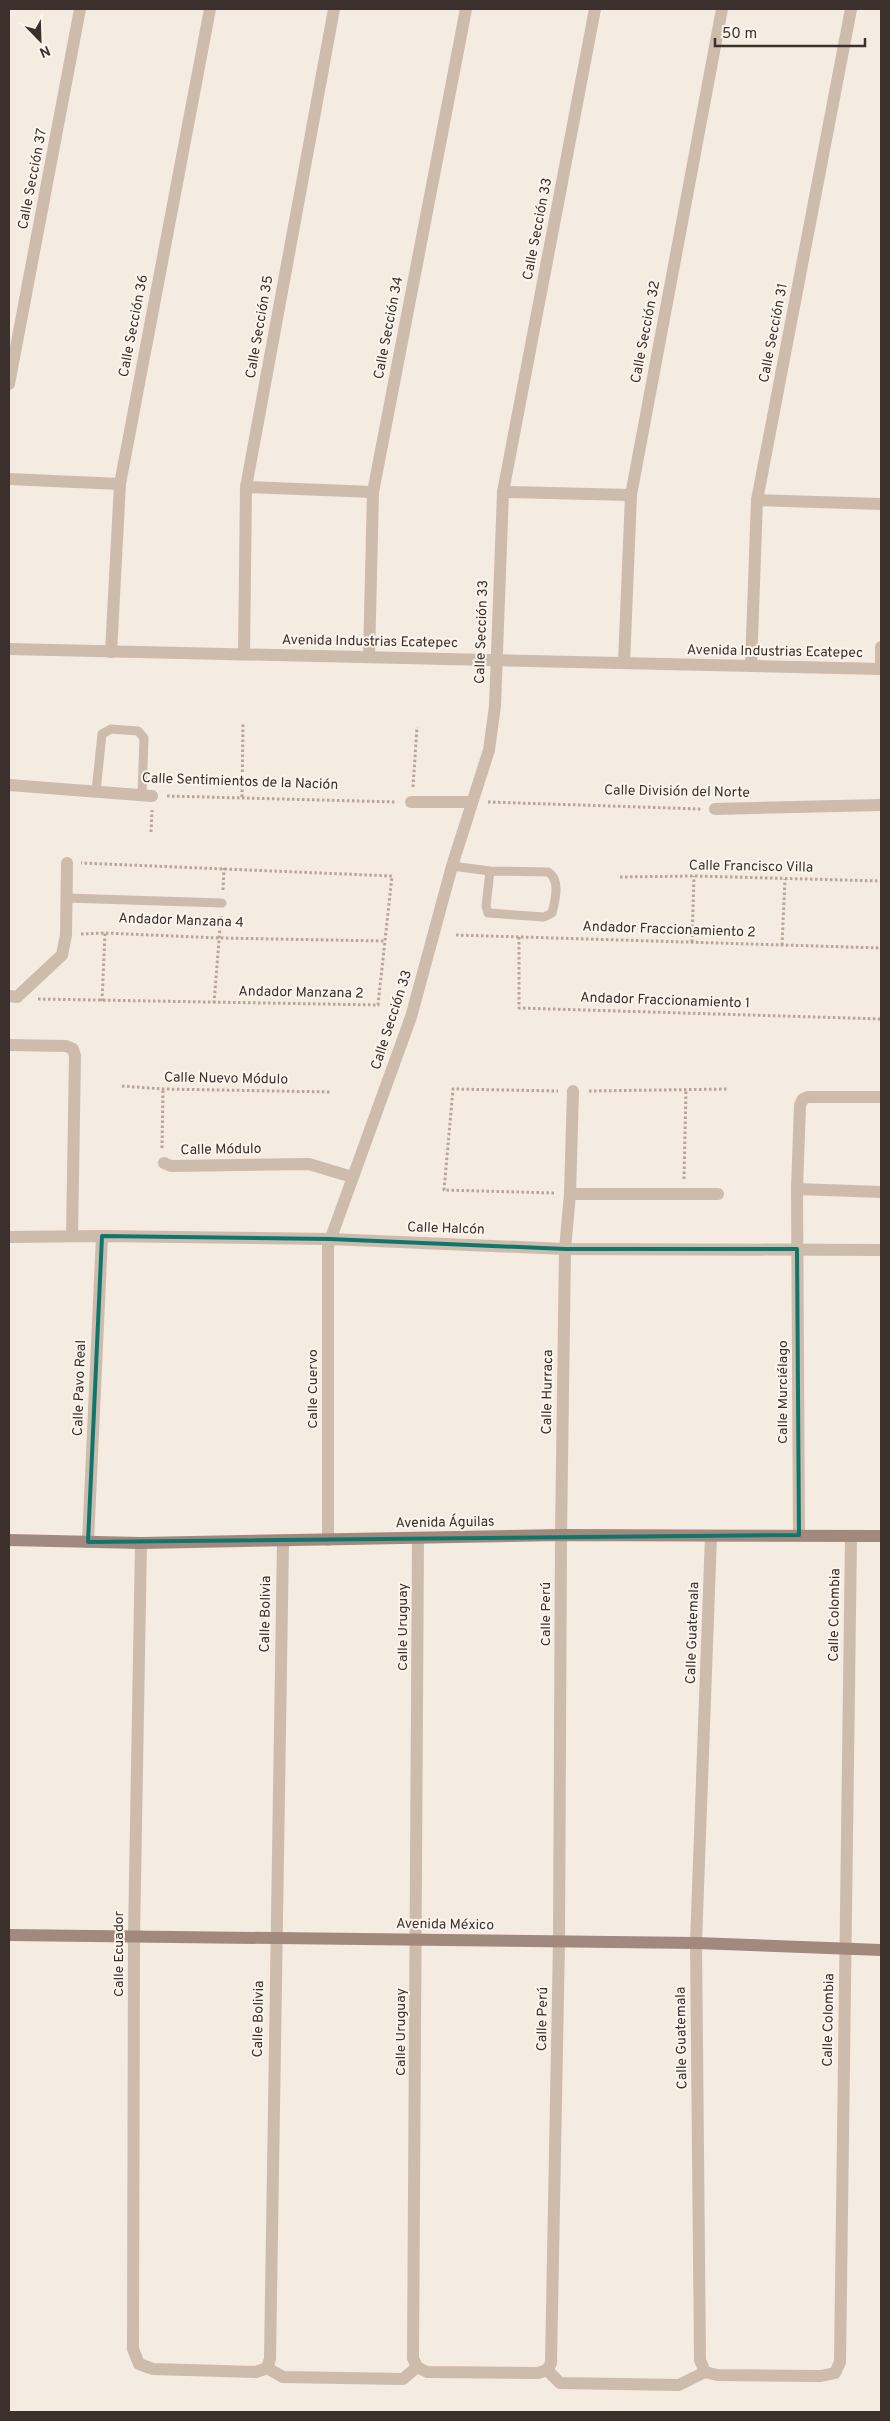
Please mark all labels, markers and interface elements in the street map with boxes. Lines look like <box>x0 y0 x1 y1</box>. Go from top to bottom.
north arrow <box>15 15 65 65</box>
scale bar <box>715 15 865 47</box>
text: 50 m <box>722 25 757 44</box>
text: N <box>37 41 52 60</box>
street label: Calle Sección 37 <box>15 127 51 231</box>
street label: Calle Sección 33 <box>520 176 556 282</box>
street label: Calle Sección 36 <box>116 273 152 379</box>
street label: Calle Sección 35 <box>243 274 277 380</box>
street label: Calle Sección 34 <box>371 275 407 381</box>
street label: Calle Sección 32 <box>628 279 664 385</box>
street label: Calle Sección 31 <box>756 282 792 384</box>
street label: Calle Sección 33 <box>472 580 492 684</box>
street label: Avenida Industrias Ecatepec <box>282 632 458 652</box>
street label: Avenida Industrias Ecatepec <box>687 642 863 662</box>
street label: Calle Sentimientos de la Nación <box>142 770 338 794</box>
street label: Calle División del Norte <box>604 782 750 802</box>
street label: Calle Francisco Villa <box>689 857 813 877</box>
street label: Andador Manzana 4 <box>118 910 244 932</box>
street label: Andador Fraccionamiento 2 <box>582 918 756 942</box>
street label: Calle Sección 33 <box>368 968 416 1072</box>
street label: Andador Manzana 2 <box>238 983 364 1003</box>
street label: Andador Fraccionamiento 1 <box>580 990 750 1012</box>
street label: Calle Nuevo Módulo <box>164 1069 288 1089</box>
street label: Calle Módulo <box>180 1141 262 1159</box>
street label: Calle Halcón <box>407 1219 485 1239</box>
street label: Calle Pavo Real <box>70 1340 90 1436</box>
street label: Calle Murciélago <box>775 1340 792 1444</box>
street label: Calle Cuervo <box>305 1349 322 1429</box>
street label: Calle Hurraca <box>539 1350 557 1434</box>
street label: Avenida Águilas <box>395 1513 495 1532</box>
street label: Calle Colombia <box>826 1568 844 1662</box>
street label: Calle Bolivia <box>257 1575 275 1653</box>
street label: Calle Guatemala <box>683 1581 703 1685</box>
street label: Calle Perú <box>538 1582 555 1646</box>
street label: Calle Uruguay <box>395 1583 412 1671</box>
street label: Calle Ecuador <box>111 1910 128 1997</box>
street label: Avenida México <box>396 1916 494 1934</box>
street label: Calle Colombia <box>820 1973 838 2067</box>
street label: Calle Bolivia <box>250 1980 268 2058</box>
street label: Calle Perú <box>534 1987 552 2051</box>
street label: Calle Guatemala <box>673 1987 691 2089</box>
street label: Calle Uruguay <box>393 1988 410 2076</box>

